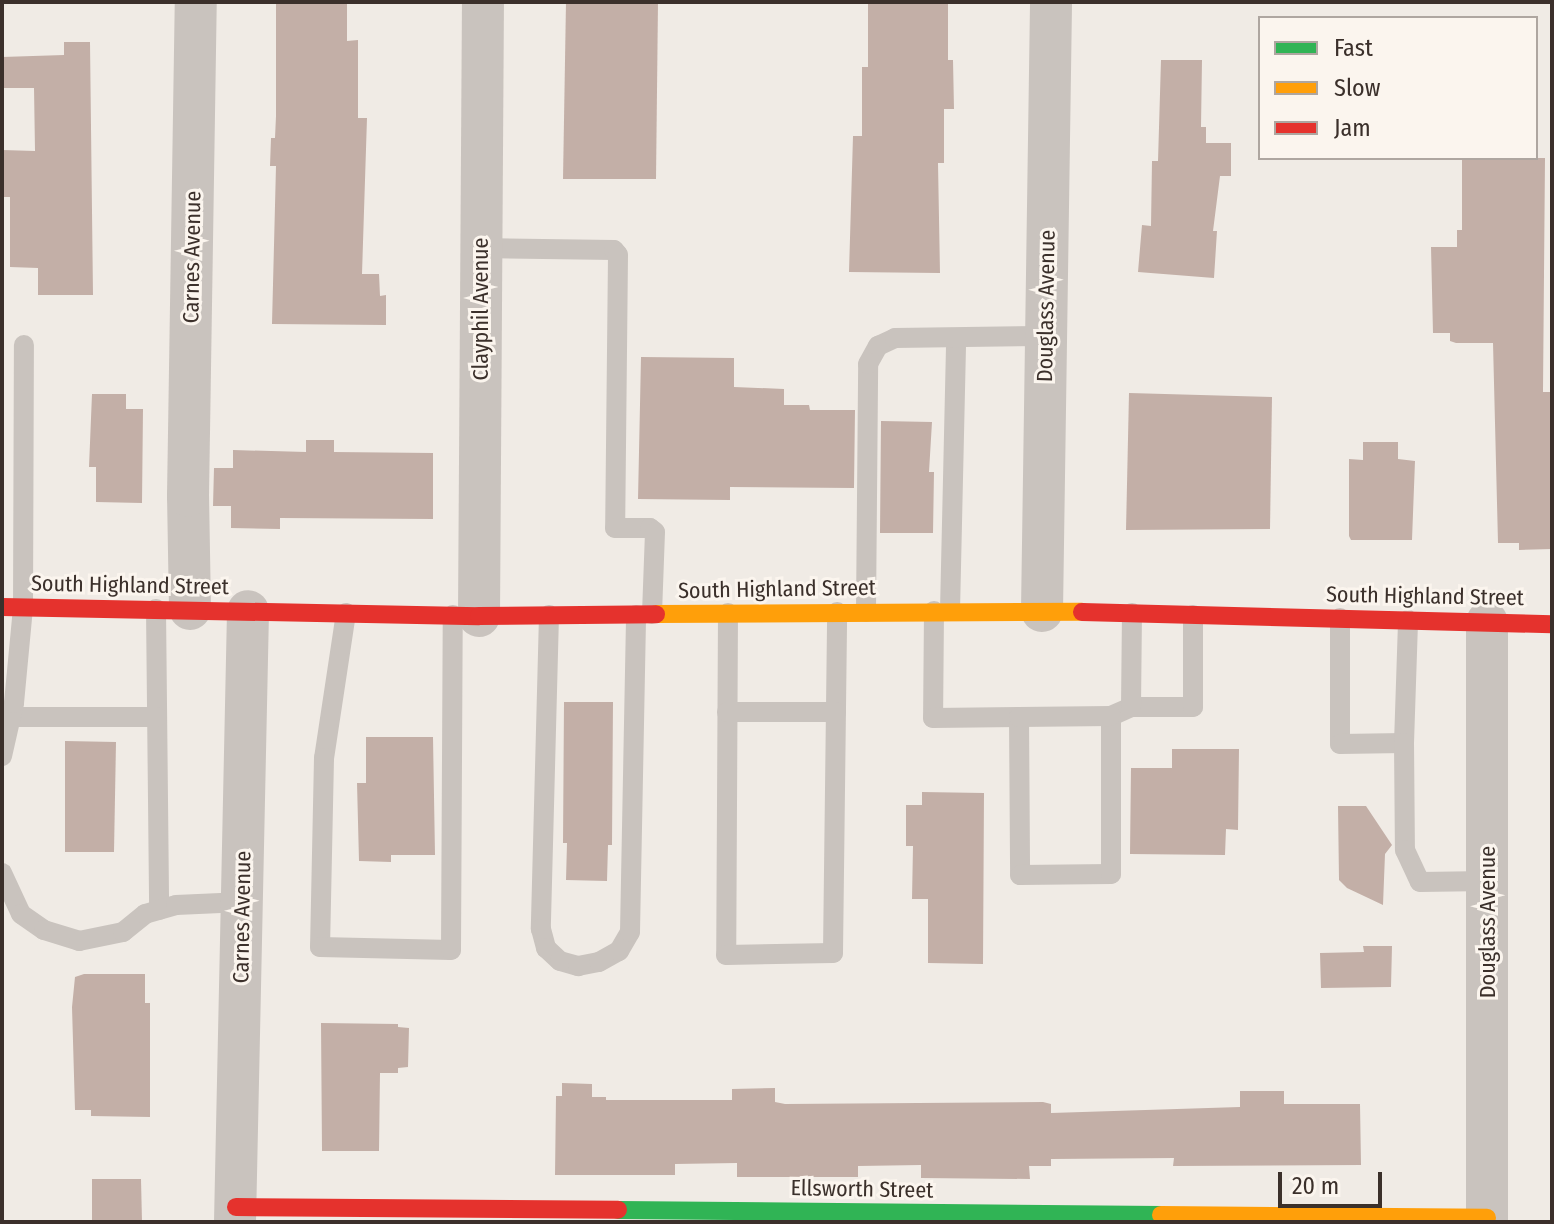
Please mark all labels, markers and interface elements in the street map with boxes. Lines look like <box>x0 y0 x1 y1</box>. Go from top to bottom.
legend <box>1258 16 1538 160</box>
text: Fast <box>1334 34 1373 62</box>
text: Slow <box>1334 74 1380 102</box>
text: Jam <box>1334 114 1371 142</box>
street label: Carnes Avenue <box>178 191 206 323</box>
street label: Douglass Avenue <box>1031 230 1061 382</box>
street label: Clayphil Avenue <box>468 238 494 380</box>
street label: South Highland Street <box>31 570 229 600</box>
street label: South Highland Street <box>678 574 876 604</box>
street label: South Highland Street <box>1326 581 1524 611</box>
street label: Douglass Avenue <box>1475 846 1501 998</box>
street label: Carnes Avenue <box>228 851 256 983</box>
scale bar <box>1282 1156 1386 1206</box>
text: 20 m <box>1292 1172 1339 1200</box>
street label: Ellsworth Street <box>790 1175 934 1203</box>

